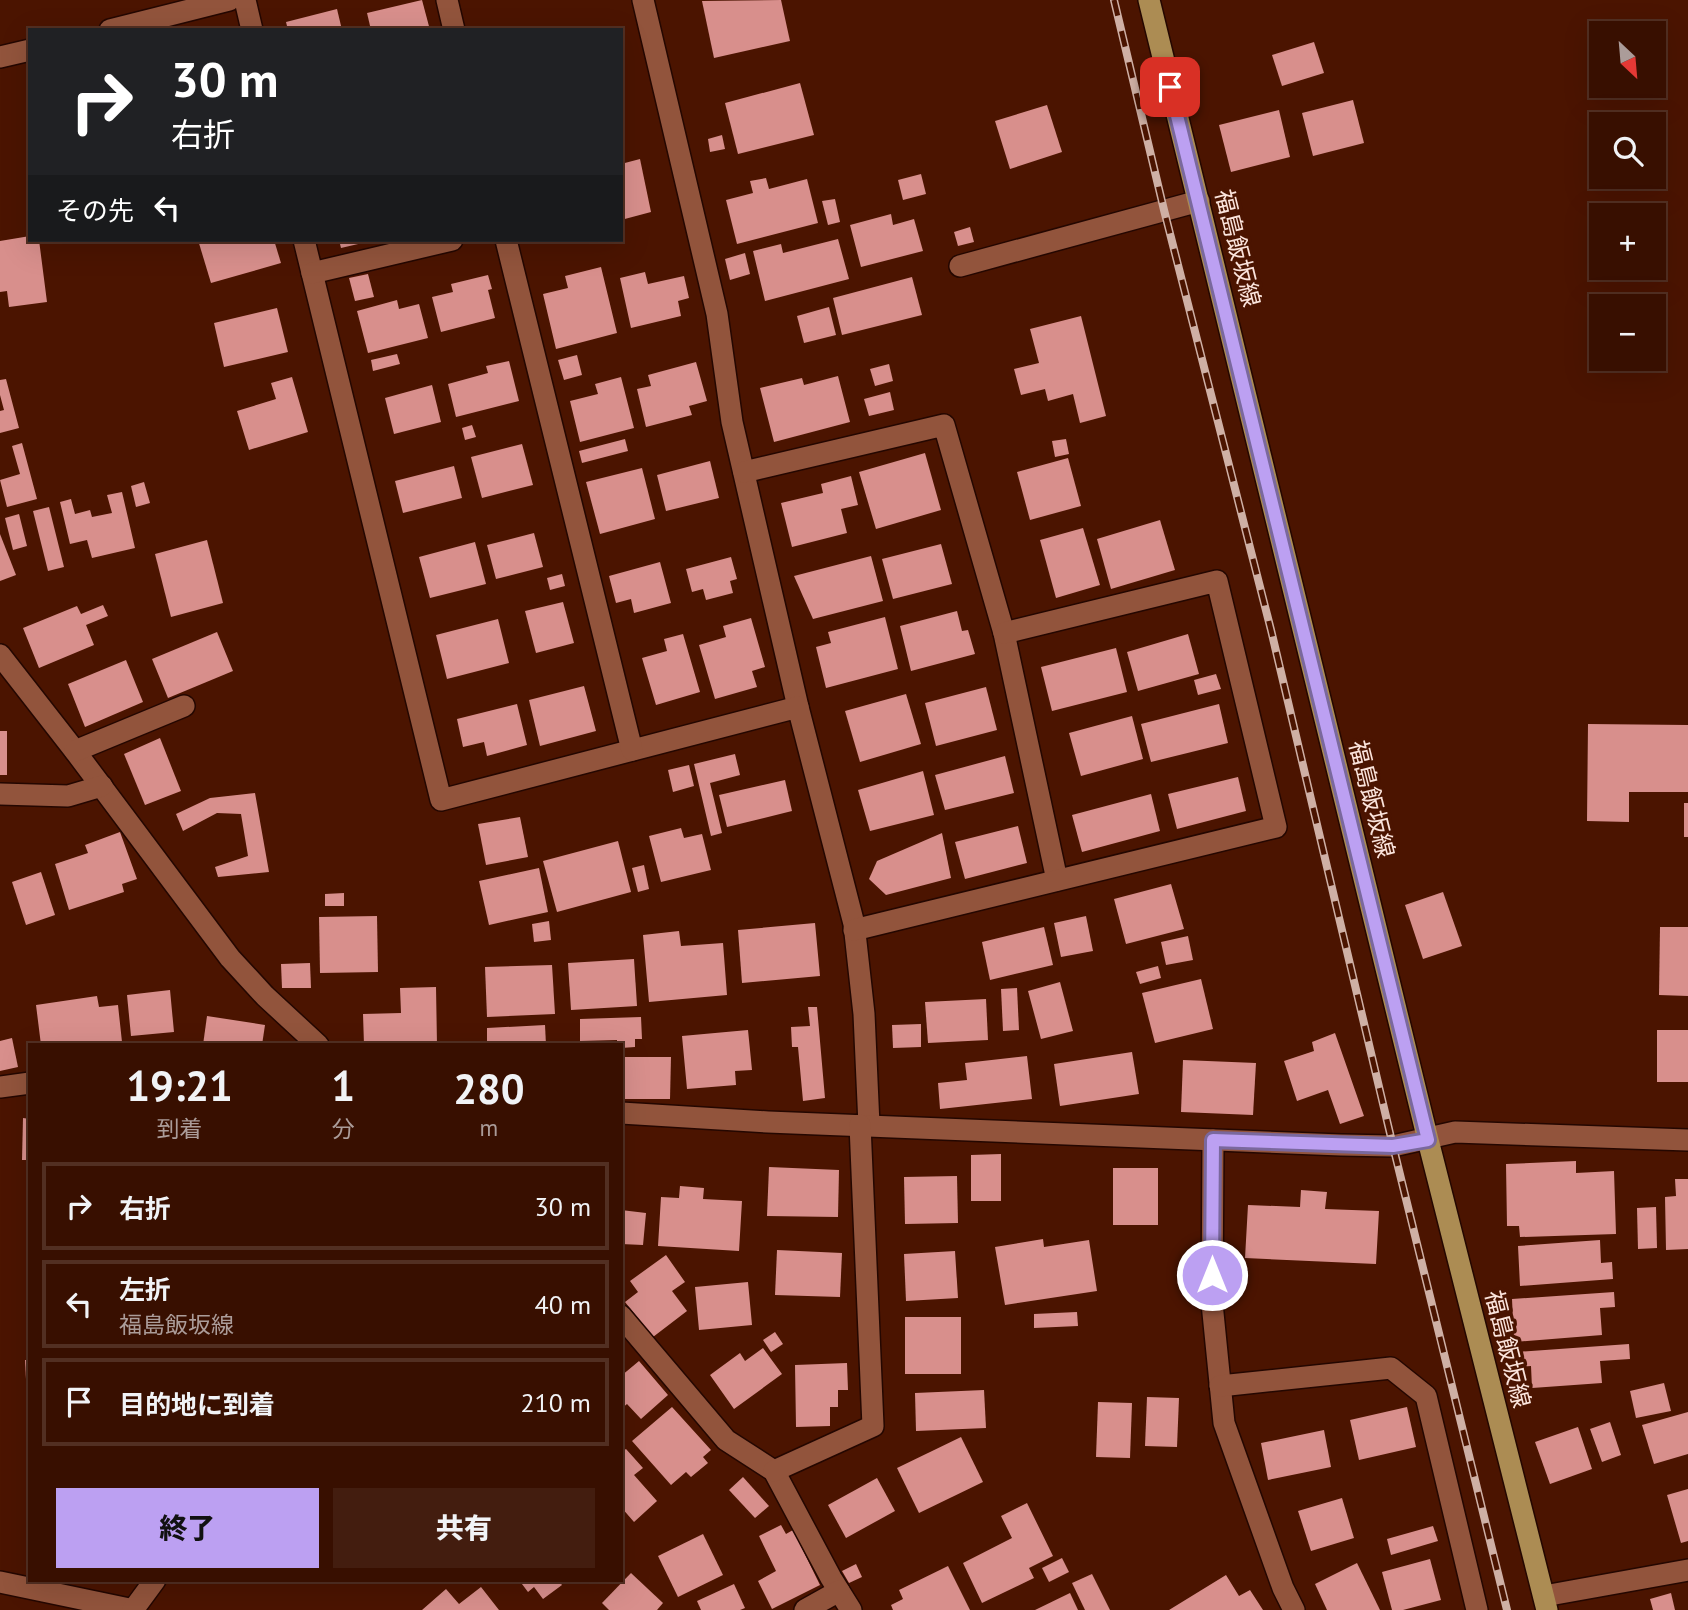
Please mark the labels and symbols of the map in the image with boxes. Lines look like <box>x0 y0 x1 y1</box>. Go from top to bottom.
north arrow <box>1589 21 1666 98</box>
pin <box>1140 57 1200 117</box>
street label: 福島飯坂線 <box>1208 186 1268 310</box>
street label: 福島飯坂線 <box>1342 737 1402 861</box>
position arrow <box>1175 1238 1249 1312</box>
street label: 福島飯坂線 <box>1478 1287 1538 1411</box>

